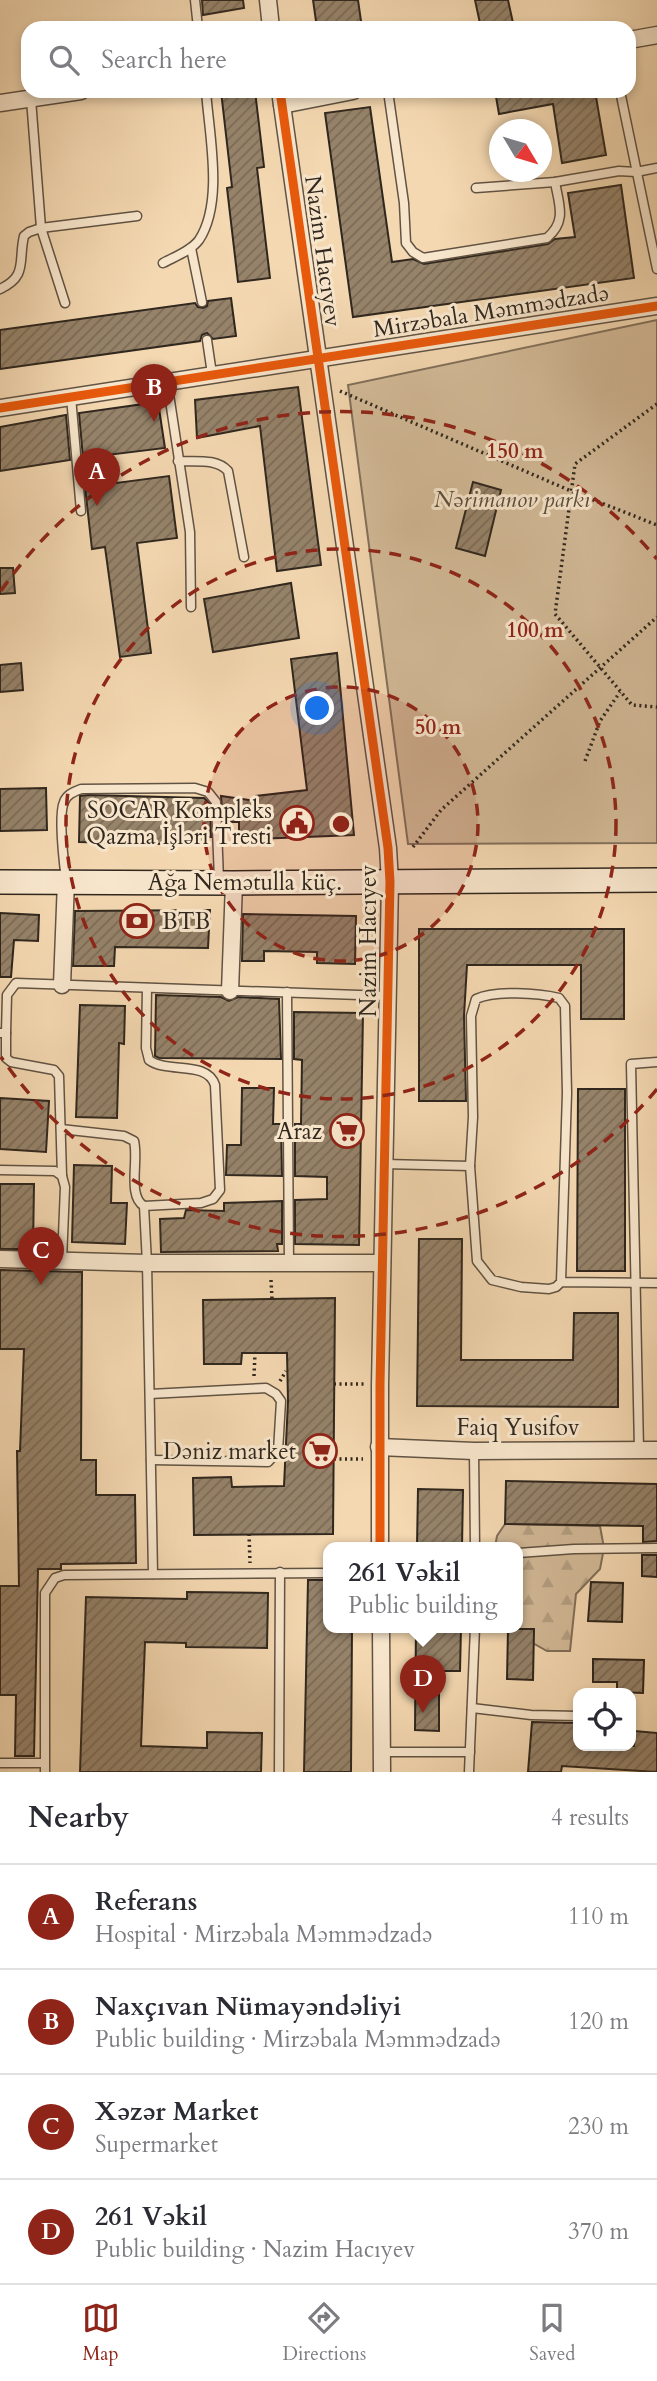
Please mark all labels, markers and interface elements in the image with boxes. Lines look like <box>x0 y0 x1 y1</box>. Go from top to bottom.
search box <box>21 21 636 98</box>
icon: search <box>45 41 83 79</box>
text: Search here <box>101 42 227 77</box>
north arrow <box>489 119 552 182</box>
street label: Nazim Hacıyev <box>297 173 349 329</box>
street label: Mirzəbala Məmmədzadə <box>371 277 611 345</box>
pin: B <box>131 364 177 422</box>
text: 150 m <box>486 437 544 466</box>
pin: A <box>74 448 120 506</box>
park label: Nərimanov parkı <box>434 484 590 515</box>
text: 100 m <box>506 616 564 645</box>
your location <box>300 691 334 725</box>
text: 50 m <box>415 713 462 742</box>
place label: SOCAR Kompleks Qazma İşləri Tresti <box>86 795 272 852</box>
public building icon: SOCAR Kompleks Qazma İşləri Tresti <box>278 804 316 842</box>
centre of rings <box>329 812 353 836</box>
street label: Nazim Hacıyev <box>353 864 384 1017</box>
street label: Ağa Nemətulla küç. <box>148 867 342 898</box>
bank icon: BTB <box>118 902 156 940</box>
place label: BTB <box>162 906 210 937</box>
supermarket icon: Araz <box>328 1112 366 1150</box>
place label: Araz <box>277 1116 322 1147</box>
pin: C <box>18 1227 64 1285</box>
street label: Faiq Yusifov <box>456 1412 580 1443</box>
supermarket icon: Dəniz market <box>301 1432 339 1470</box>
place label: Dəniz market <box>163 1436 296 1467</box>
popup <box>323 1542 523 1633</box>
text: 261 Vəkil <box>348 1555 460 1590</box>
text: Public building <box>348 1590 498 1621</box>
pin: D <box>400 1655 446 1713</box>
map controls <box>573 1688 636 1751</box>
button: locate <box>573 1688 636 1751</box>
text: Nearby <box>28 1797 129 1838</box>
text: 4 results <box>551 1802 629 1833</box>
text: Referans <box>95 1884 197 1919</box>
text: A <box>42 1901 60 1932</box>
text: 110 m <box>568 1901 629 1932</box>
text: Hospital · Mirzəbala Məmmədzadə <box>95 1919 432 1950</box>
text: Naxçıvan Nümayəndəliyi <box>95 1989 401 2024</box>
text: B <box>43 2006 59 2037</box>
text: 120 m <box>568 2006 629 2037</box>
text: Public building · Mirzəbala Məmmədzadə <box>95 2024 501 2055</box>
text: Xəzər Market <box>95 2094 258 2129</box>
text: C <box>42 2111 60 2142</box>
text: 230 m <box>568 2111 629 2142</box>
text: Supermarket <box>95 2129 218 2160</box>
text: 261 Vəkil <box>95 2199 207 2234</box>
text: D <box>41 2216 61 2247</box>
text: 370 m <box>568 2216 629 2247</box>
text: Public building · Nazim Hacıyev <box>95 2234 415 2265</box>
tab: Map <box>82 2299 120 2367</box>
tab: Directions <box>283 2299 366 2367</box>
tab: Saved <box>529 2299 575 2367</box>

